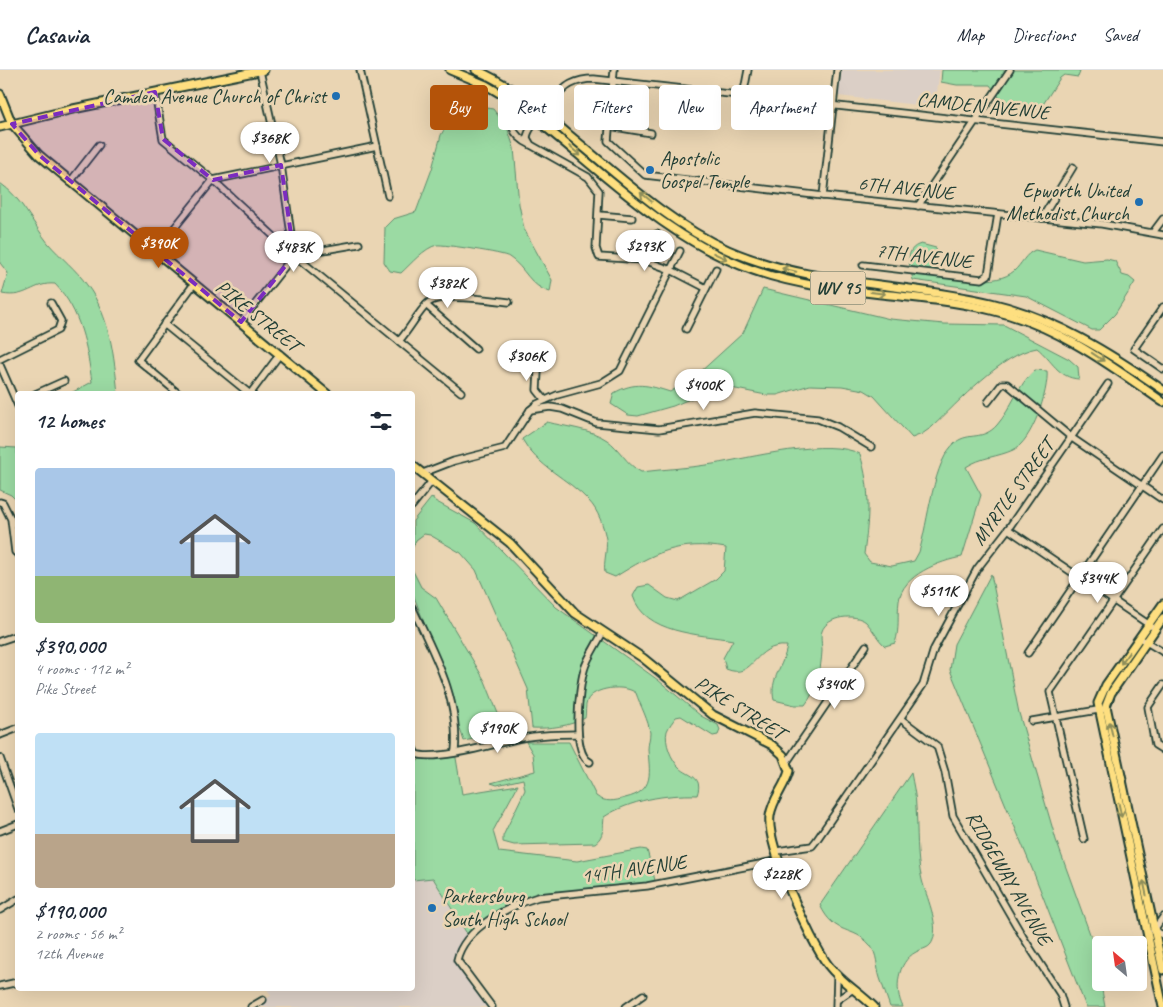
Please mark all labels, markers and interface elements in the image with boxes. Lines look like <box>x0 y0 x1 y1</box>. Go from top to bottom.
text: Casavia <box>25 20 89 50</box>
text: Map <box>957 24 984 46</box>
text: Directions <box>1012 24 1075 46</box>
text: Saved <box>1103 24 1138 46</box>
place label: Camden Avenue Church of Christ <box>103 84 328 109</box>
chip: Buy <box>430 85 488 130</box>
chip: Rent <box>498 85 564 130</box>
chip: Filters <box>574 85 649 130</box>
chip: New <box>659 85 721 130</box>
chip: Apartment <box>731 85 833 130</box>
street label: CAMDEN AVENUE <box>916 87 1053 126</box>
marker: Camden Avenue Church of Christ <box>330 90 342 102</box>
pin: $368K <box>235 122 305 164</box>
text: $368K <box>251 128 289 148</box>
one-way arrow <box>568 145 581 156</box>
place label: Apostolic Gospel Temple <box>660 146 750 194</box>
marker: Apostolic Gospel Temple <box>644 164 656 176</box>
street label: 6TH AVENUE <box>857 171 958 206</box>
place label: Epworth United Methodist Church <box>1006 178 1132 226</box>
one-way arrow <box>640 191 653 202</box>
marker: Epworth United Methodist Church <box>1133 196 1145 208</box>
pin: $390K <box>124 226 194 269</box>
pin: $483K <box>259 230 329 273</box>
pin: $293K <box>610 230 680 272</box>
text: $390K <box>141 233 177 253</box>
text: $293K <box>627 236 663 256</box>
text: $483K <box>276 237 312 257</box>
street label: 7TH AVENUE <box>875 238 976 275</box>
one-way arrow <box>712 252 727 262</box>
one-way arrow <box>782 265 798 274</box>
pin: $382K <box>413 266 483 309</box>
road number: WV 95 <box>810 272 866 304</box>
text: $382K <box>430 273 466 293</box>
street label: PIKE STREET <box>211 274 309 361</box>
one-way arrow <box>869 288 885 298</box>
pin: $306K <box>492 340 562 382</box>
text: $306K <box>508 346 546 366</box>
one-way arrow <box>1091 352 1105 362</box>
pin: $400K <box>669 368 739 411</box>
text: $400K <box>686 375 722 395</box>
icon: filters <box>367 407 395 435</box>
text: 12 homes <box>35 408 104 434</box>
street label: MYRTLE STREET <box>966 430 1063 550</box>
icon: home <box>170 501 260 591</box>
pin: $344K <box>1063 562 1133 604</box>
text: $344K <box>1080 568 1116 588</box>
pin: $511K <box>904 574 974 617</box>
text: $511K <box>921 581 957 601</box>
text: $390,000 <box>35 633 105 659</box>
one-way arrow <box>1120 651 1130 665</box>
text: 4 rooms · 112 m² <box>35 659 129 679</box>
pin: $340K <box>800 668 870 710</box>
street label: PIKE STREET <box>690 671 794 748</box>
text: $340K <box>817 674 853 694</box>
text: Pike Street <box>35 679 95 699</box>
pin: $190K <box>463 712 533 754</box>
text: $190K <box>480 718 516 738</box>
one-way arrow <box>1106 722 1115 738</box>
icon: home <box>170 766 260 856</box>
one-way arrow <box>1116 802 1125 818</box>
street label: RIDGEWAY AVENUE <box>960 806 1059 952</box>
street label: 14TH AVENUE <box>580 849 690 889</box>
pin: $228K <box>747 858 817 900</box>
text: $228K <box>764 864 800 884</box>
one-way arrow <box>1140 880 1150 896</box>
place label: Parkersburg South High School <box>442 884 569 932</box>
text: $190,000 <box>35 898 105 924</box>
marker: Parkersburg South High School <box>426 902 438 914</box>
text: 2 rooms · 56 m² <box>35 924 121 944</box>
north arrow <box>1092 936 1148 991</box>
map controls <box>1092 936 1147 991</box>
text: 12th Avenue <box>35 944 103 964</box>

